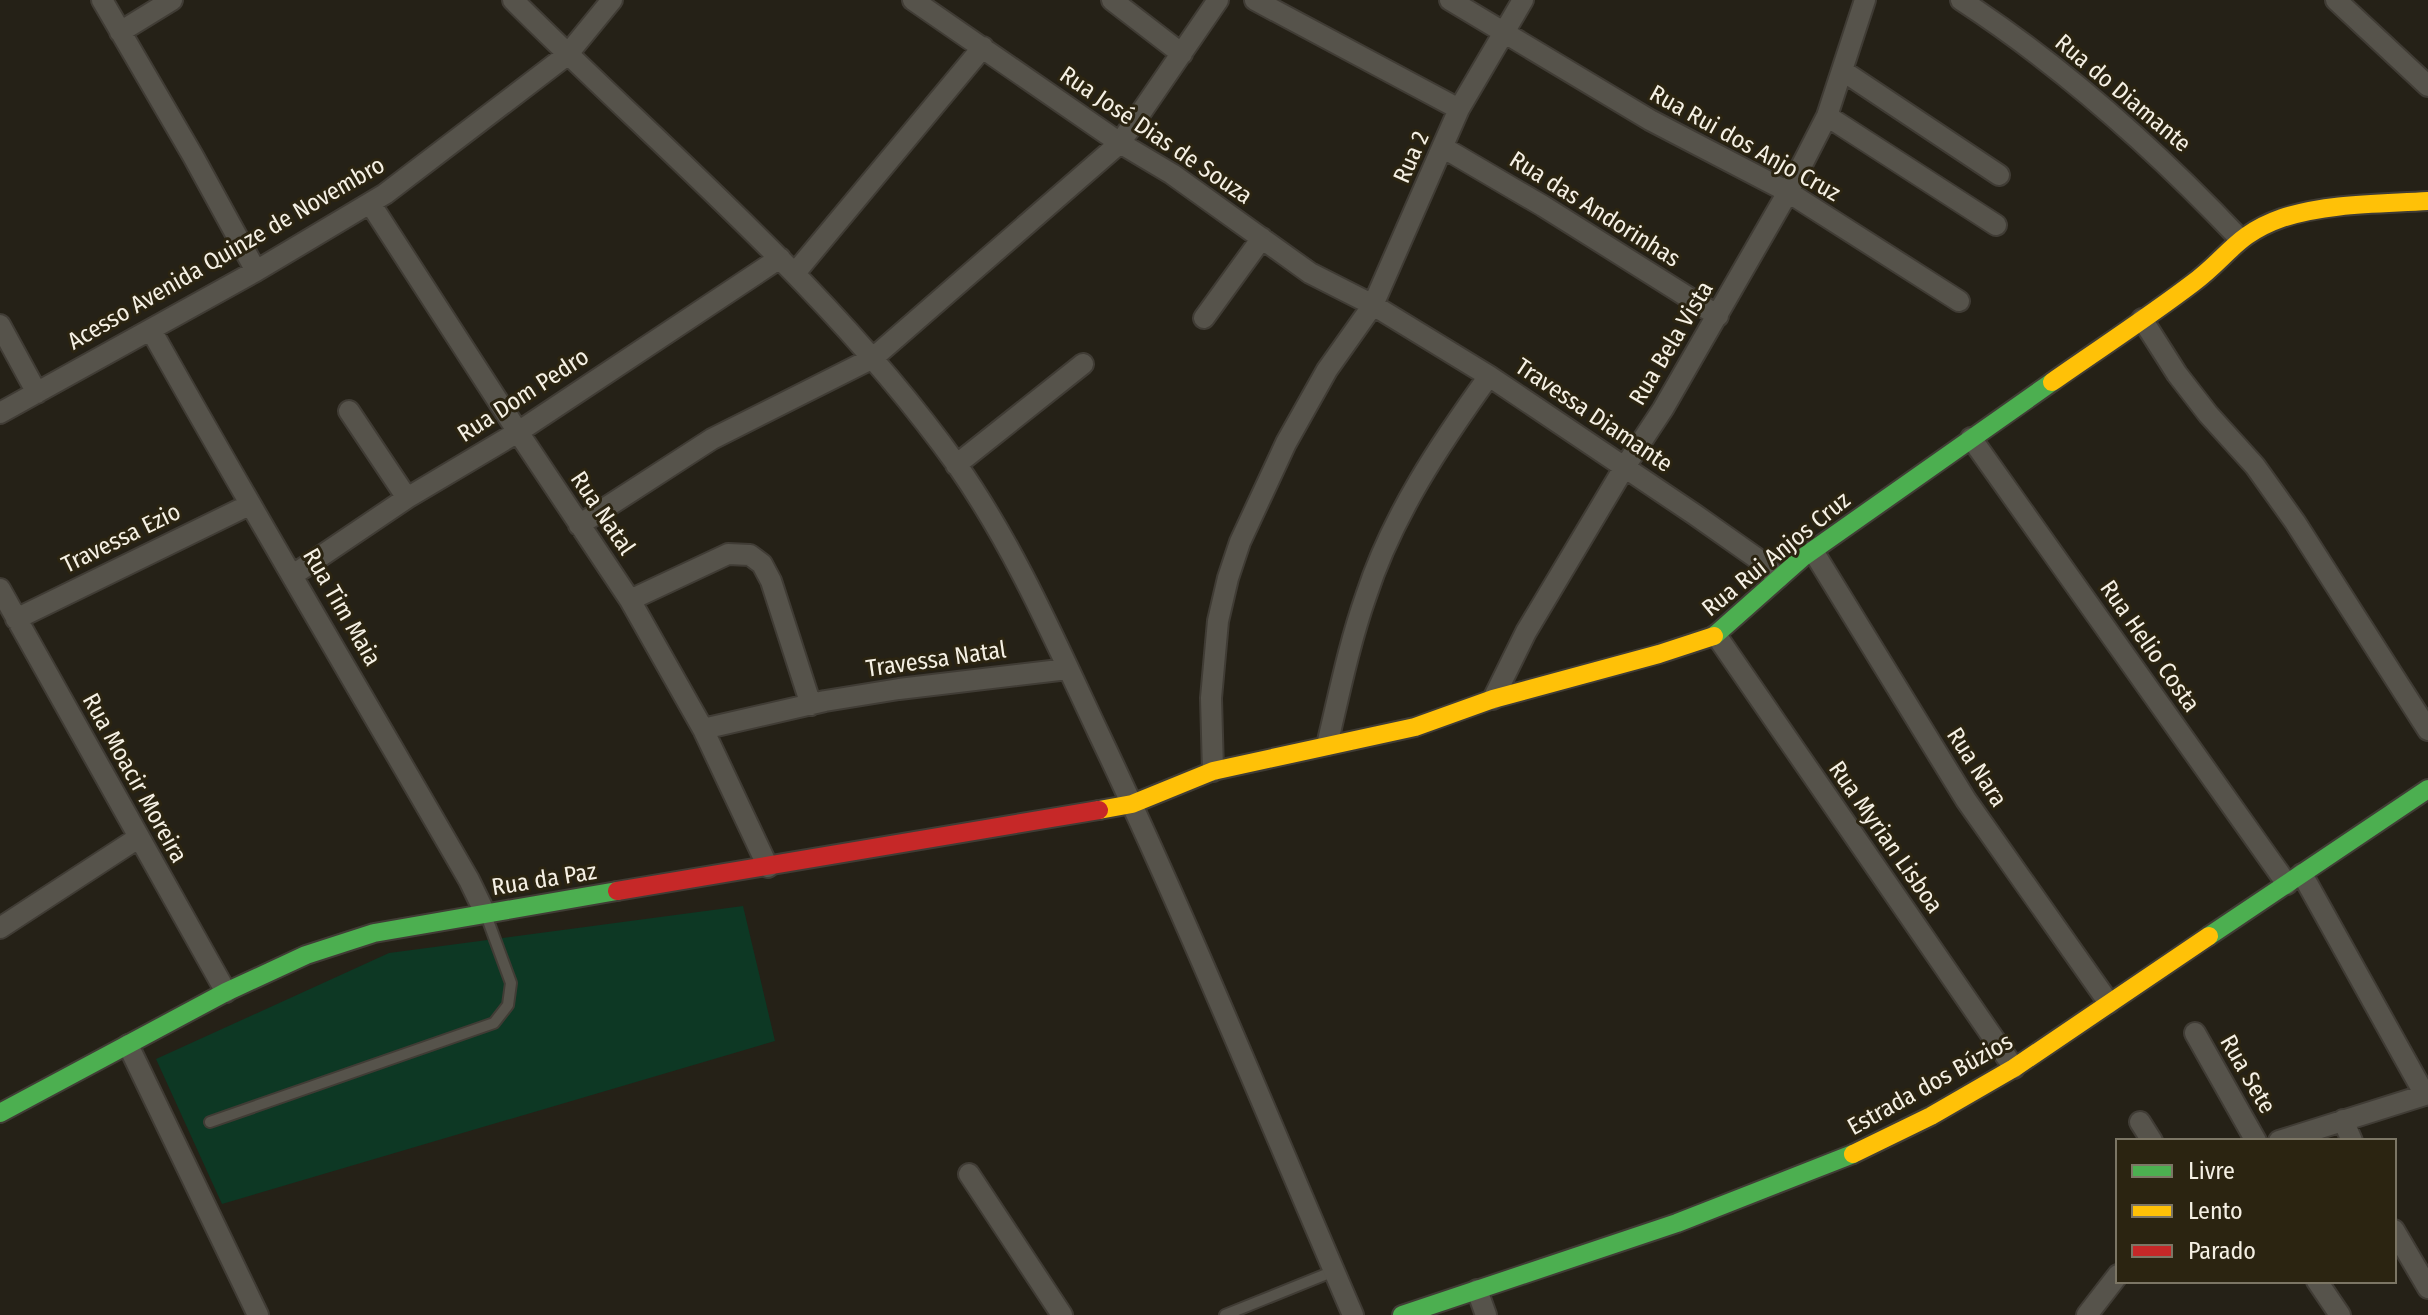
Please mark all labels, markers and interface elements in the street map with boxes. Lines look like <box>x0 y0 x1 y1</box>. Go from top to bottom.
street label: Rua do Diamante <box>2050 28 2196 158</box>
street label: Rua José Dias de Souza <box>1055 60 1257 210</box>
street label: Rua Rui dos Anjo Cruz <box>1645 79 1845 207</box>
street label: Rua 2 <box>1387 127 1435 187</box>
street label: Rua das Andorinhas <box>1505 145 1685 273</box>
street label: Acesso Avenida Quinze de Novembro <box>62 151 390 355</box>
street label: Rua Bela Vista <box>1623 276 1719 410</box>
street label: Rua Dom Pedro <box>452 342 594 448</box>
street label: Travessa Diamante <box>1510 352 1678 478</box>
street label: Rua Natal <box>565 466 641 560</box>
street label: Rua Rui Anjos Cruz <box>1696 486 1856 622</box>
street label: Travessa Ezio <box>57 497 185 579</box>
street label: Rua Tim Maia <box>297 543 387 671</box>
street label: Rua Helio Costa <box>2094 575 2206 717</box>
street label: Travessa Natal <box>864 635 1008 683</box>
street label: Rua Moacir Moreira <box>77 688 193 868</box>
street label: Rua Nara <box>1941 722 2013 812</box>
street label: Rua Myrian Lisboa <box>1823 756 1949 918</box>
street label: Rua da Paz <box>490 857 598 901</box>
street label: Estrada dos Búzios <box>1843 1027 2017 1141</box>
street label: Rua Sete <box>2214 1030 2282 1118</box>
legend <box>2116 1139 2396 1283</box>
text: Livre <box>2188 1157 2235 1185</box>
text: Lento <box>2188 1197 2243 1225</box>
text: Parado <box>2188 1237 2256 1265</box>

